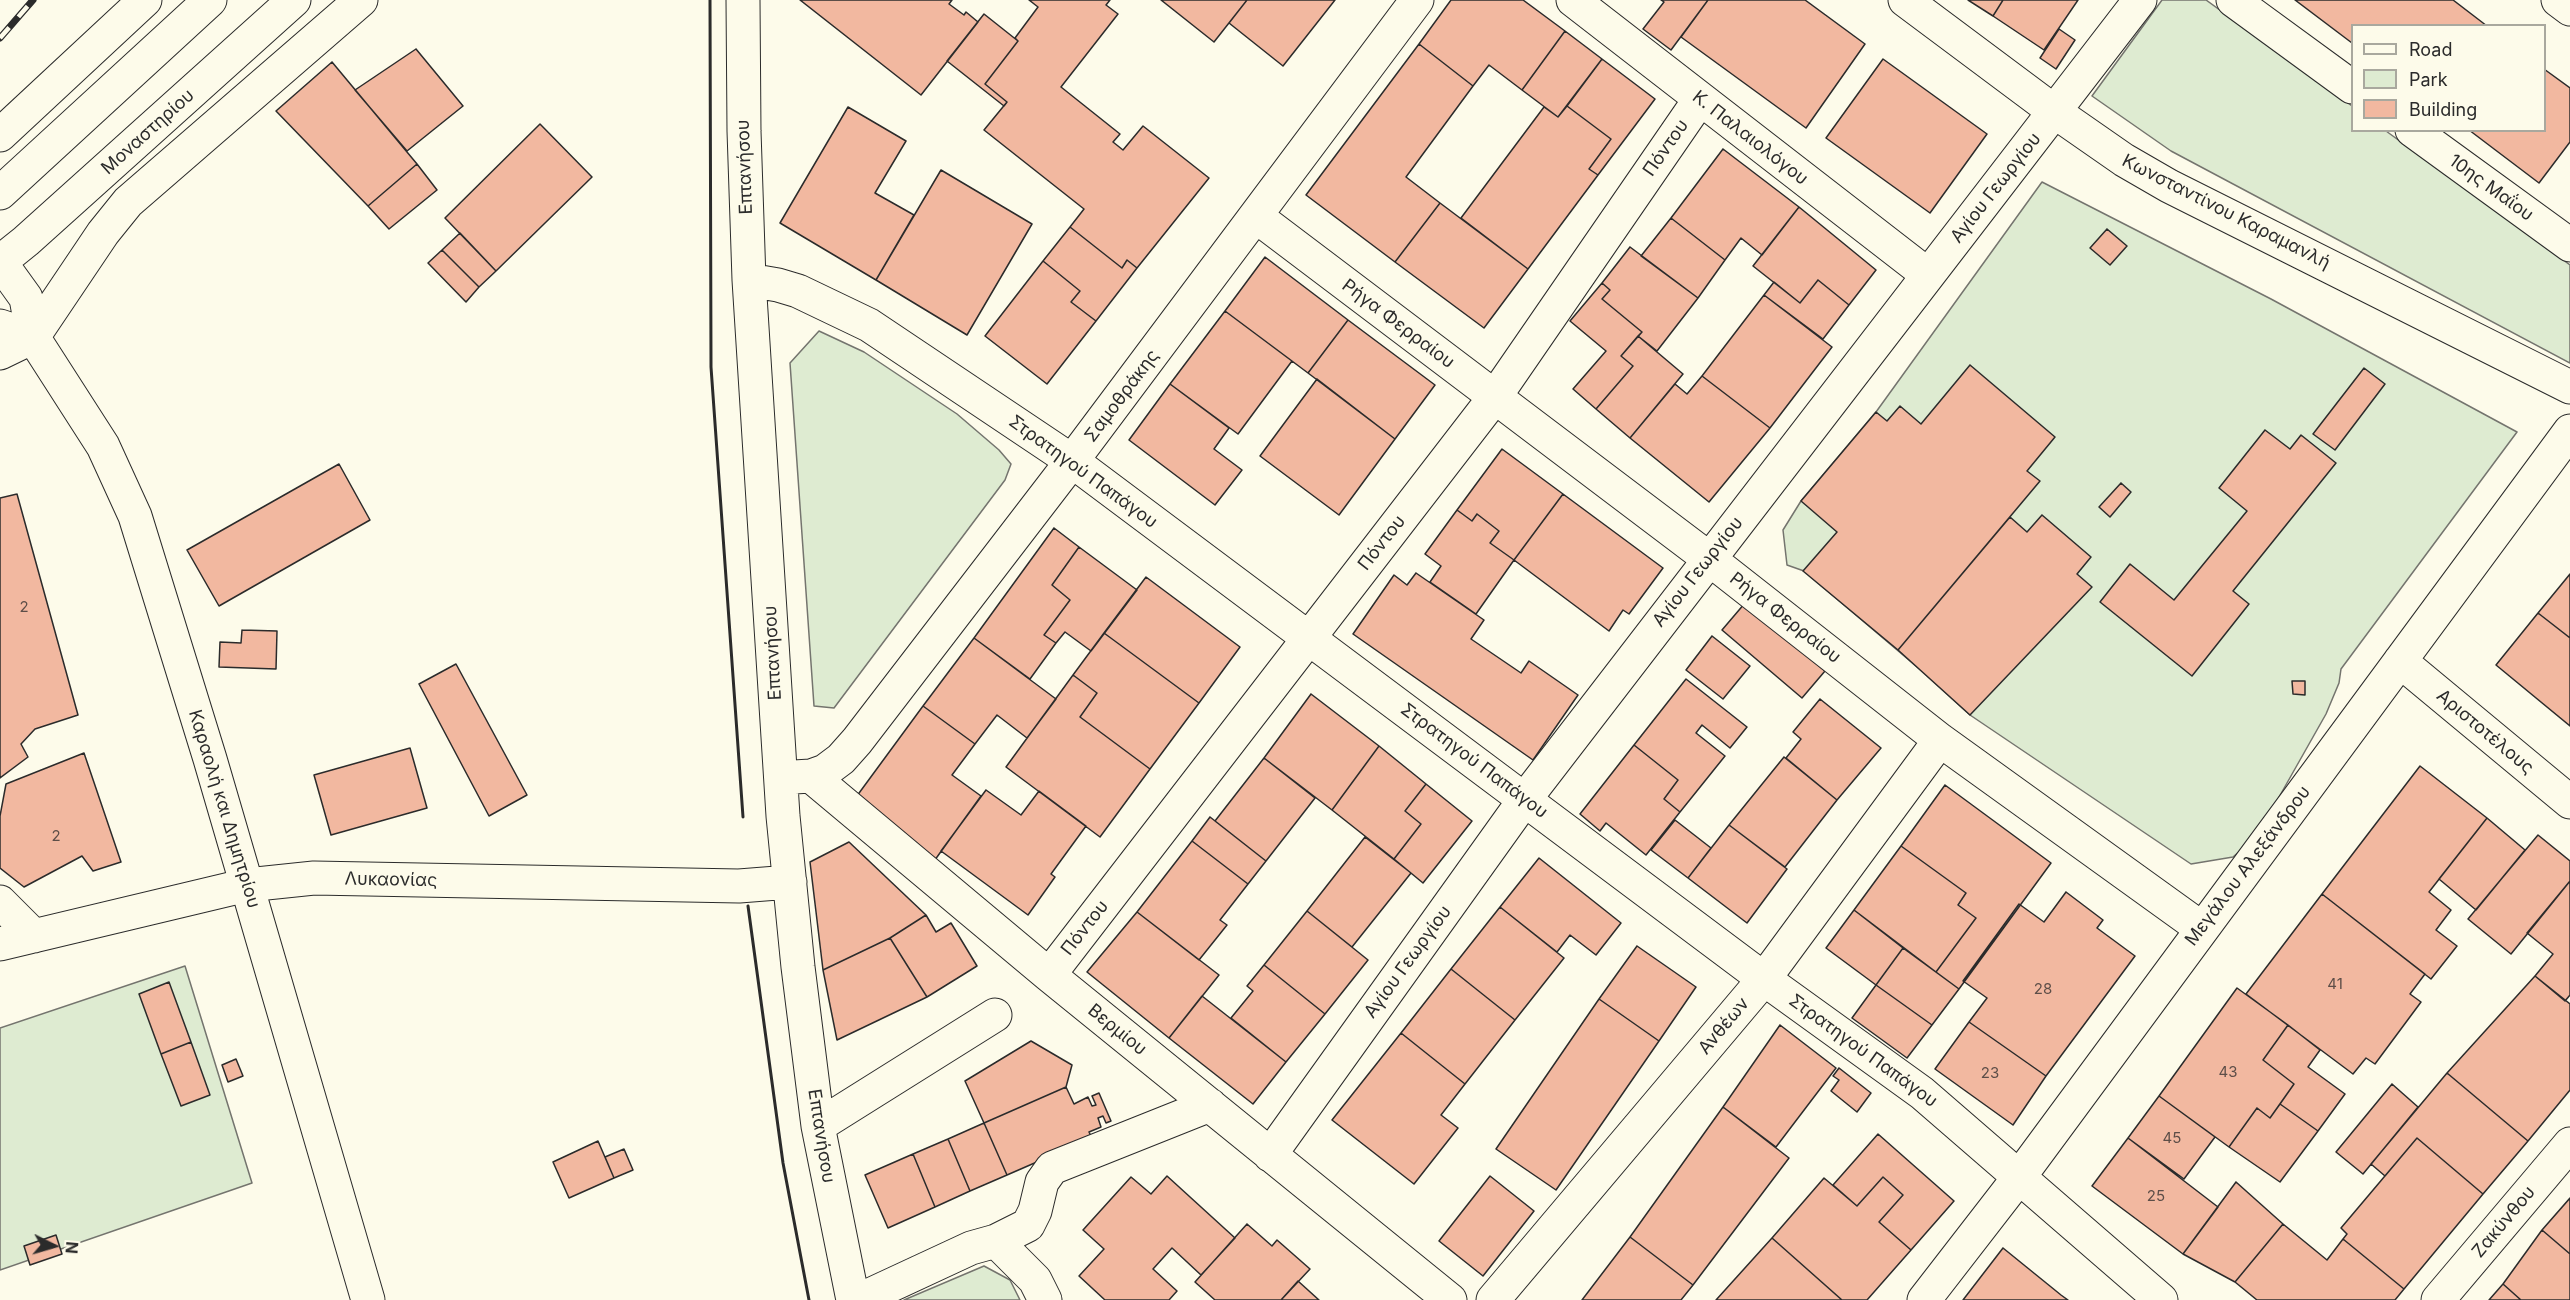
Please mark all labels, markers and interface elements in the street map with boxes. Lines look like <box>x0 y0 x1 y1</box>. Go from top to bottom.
legend <box>2351 24 2546 132</box>
text: Road <box>2409 39 2452 60</box>
text: Park <box>2409 69 2448 90</box>
street label: Μοναστηρίου <box>97 85 199 179</box>
street label: Κ. Παλαιολόγου <box>1688 86 1812 190</box>
text: Building <box>2409 99 2477 120</box>
street label: Πόντου <box>1639 116 1693 180</box>
street label: Επτανήσου <box>733 119 757 215</box>
street label: Αγίου Γεωργίου <box>1946 129 2046 247</box>
street label: Κωνσταντίνου Καραμανλή <box>2118 150 2334 274</box>
street label: 10ης Μαΐου <box>2445 150 2537 226</box>
street label: Ρήγα Φερραίου <box>1338 275 1458 373</box>
street label: Σαμοθράκης <box>1080 345 1164 447</box>
street label: Στρατηγού Παπάγου <box>1005 411 1161 533</box>
street label: Πόντου <box>1354 511 1410 575</box>
street label: Αγίου Γεωργίου <box>1648 513 1748 631</box>
street label: Ρήγα Φερραίου <box>1725 568 1845 668</box>
house number: 2 <box>19 598 29 616</box>
street label: Επτανήσου <box>760 605 786 701</box>
street label: Αριστοτέλους <box>2432 685 2538 779</box>
street label: Στρατηγού Παπάγου <box>1396 699 1552 823</box>
street label: Καραολή και Δημητρίου <box>184 707 264 911</box>
street label: Μεγάλου Αλεξάνδρου <box>2181 782 2315 950</box>
house number: 2 <box>51 827 61 845</box>
street label: Λυκαονίας <box>345 868 437 892</box>
street label: Πόντου <box>1057 896 1113 960</box>
street label: Αγίου Γεωργίου <box>1360 902 1456 1022</box>
house number: 41 <box>2327 975 2343 993</box>
house number: 28 <box>2034 980 2052 998</box>
street label: Στρατηγού Παπάγου <box>1785 990 1941 1112</box>
street label: Ανθέων <box>1694 993 1754 1059</box>
street label: Βερμίου <box>1083 1000 1151 1060</box>
house number: 43 <box>2219 1063 2237 1081</box>
house number: 23 <box>1981 1064 1999 1082</box>
street label: Επτανήσου <box>803 1087 839 1185</box>
house number: 45 <box>2163 1129 2181 1147</box>
street label: Ζακύνθου <box>2468 1182 2540 1262</box>
house number: 25 <box>2147 1187 2165 1205</box>
north arrow <box>24 1216 84 1276</box>
text: N <box>61 1241 82 1255</box>

